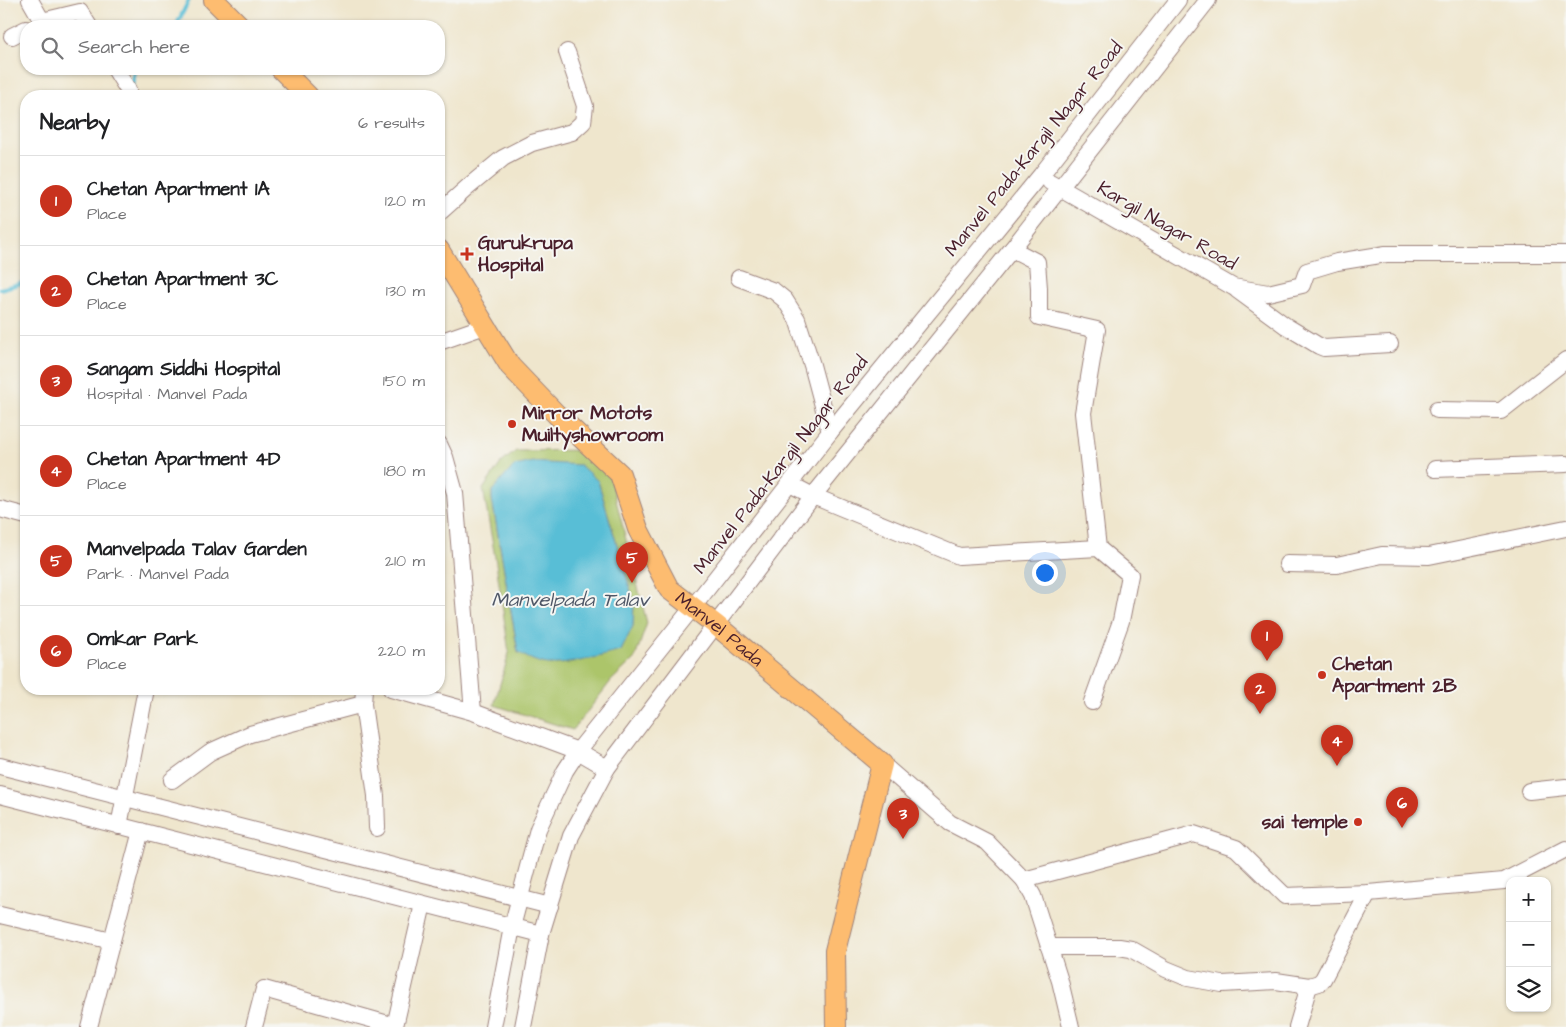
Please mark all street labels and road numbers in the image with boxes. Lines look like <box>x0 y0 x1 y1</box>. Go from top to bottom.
street label: Manvel Pada-Kargil Nagar Road <box>938 35 1131 263</box>
street label: Kargil Nagar Road <box>1091 175 1242 278</box>
street label: Manvel Pada-Kargil Nagar Road <box>687 350 876 580</box>
street label: Manvel Pada <box>669 585 770 673</box>

